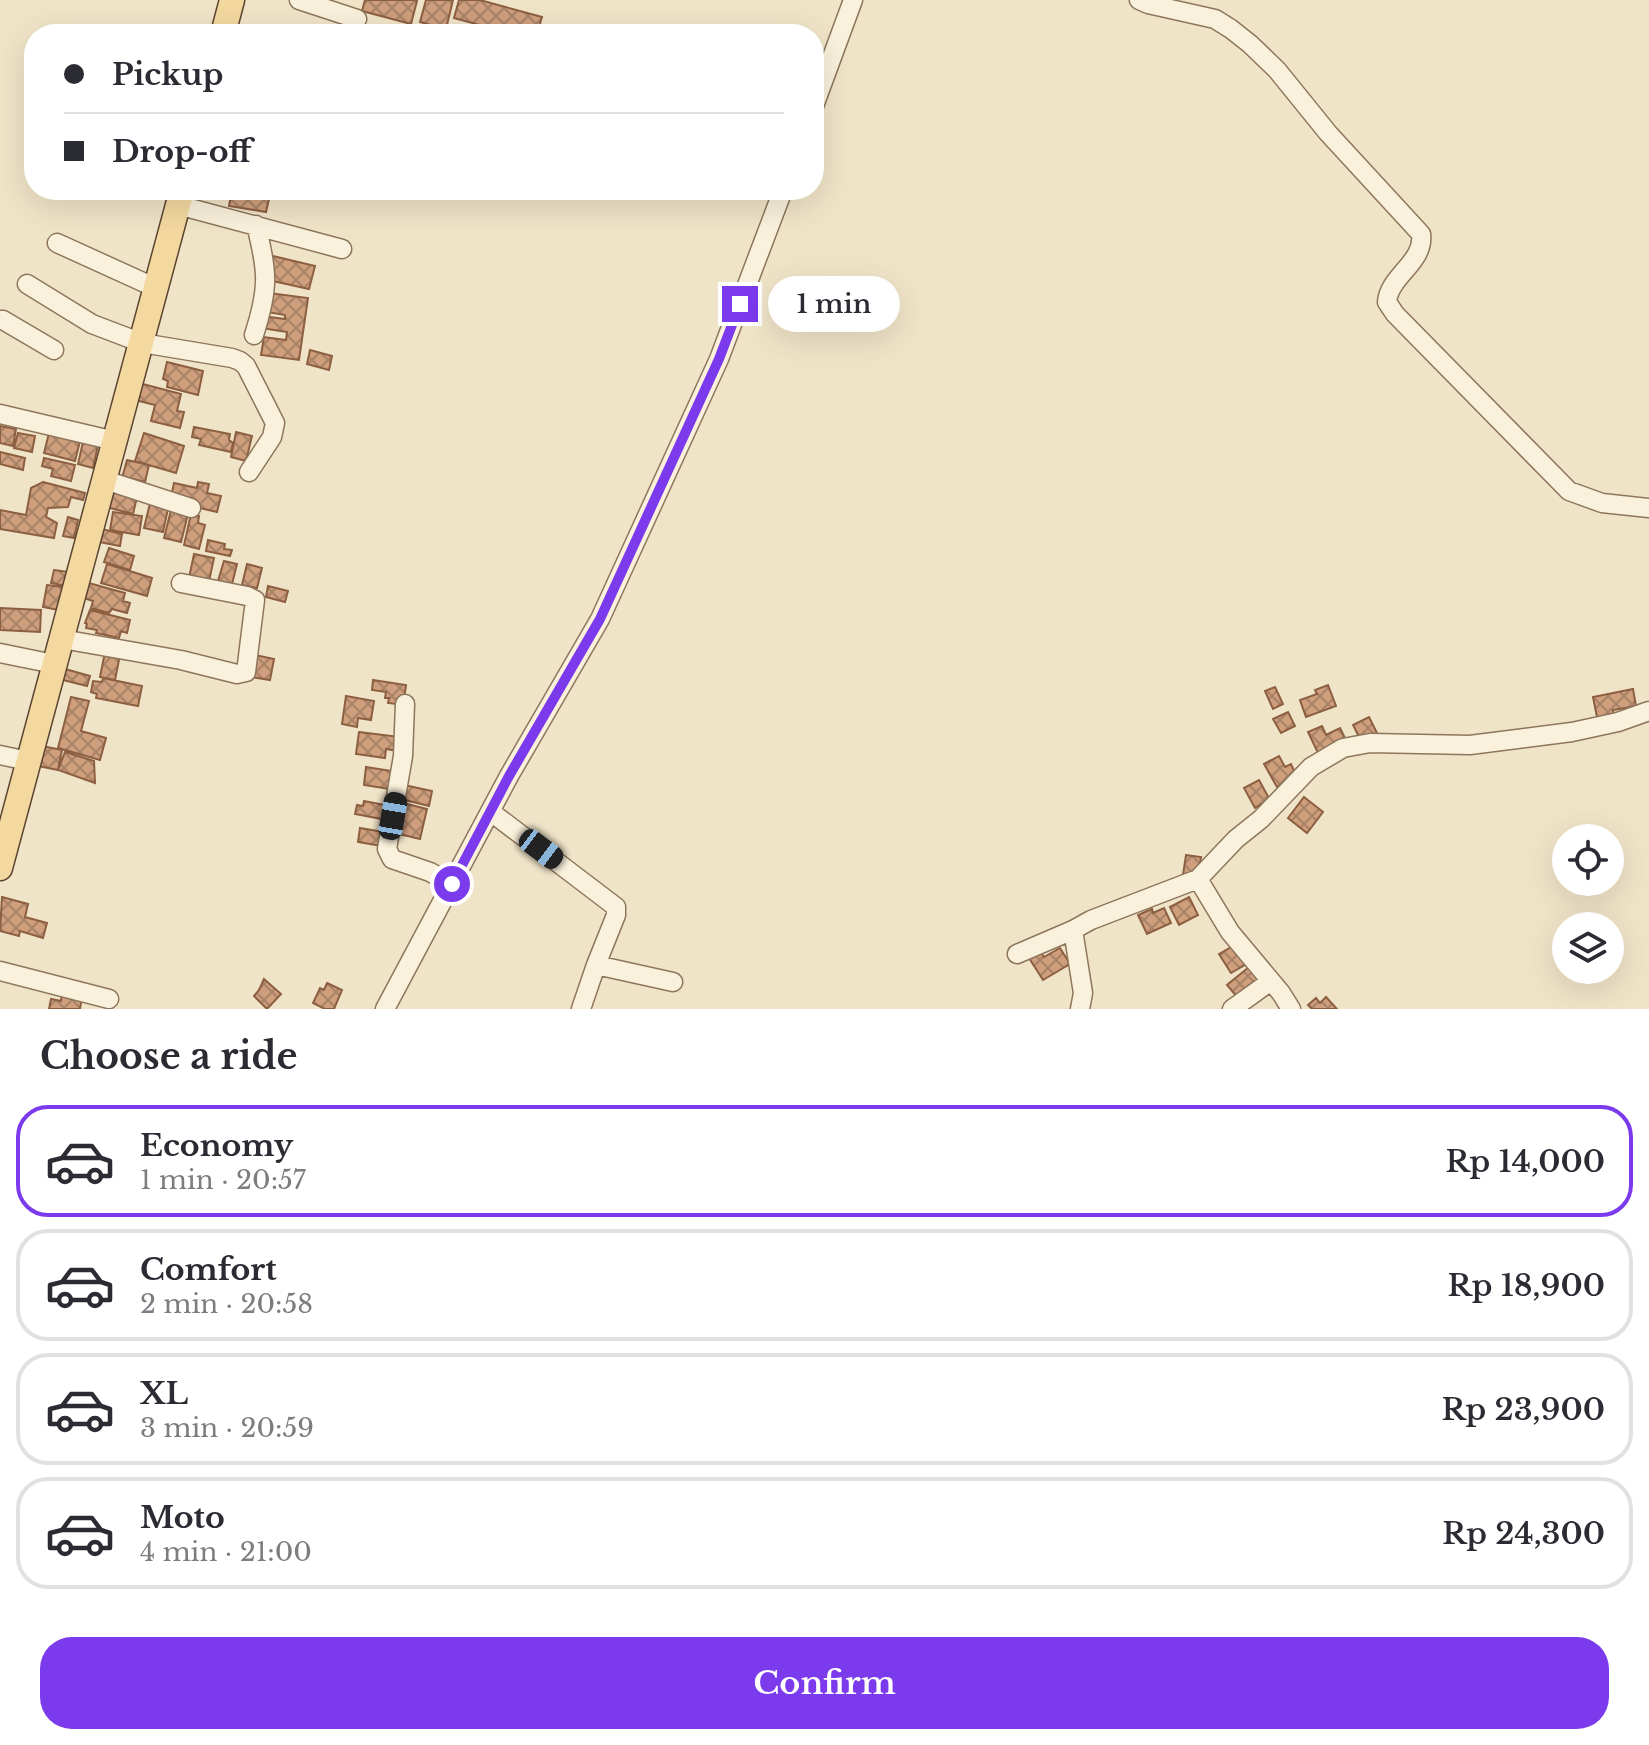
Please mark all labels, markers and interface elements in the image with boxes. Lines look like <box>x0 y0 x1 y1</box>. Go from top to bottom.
text: Pickup <box>112 56 223 93</box>
text: Drop-off <box>112 133 252 170</box>
callout: 1 min <box>768 276 900 332</box>
route end <box>722 286 758 322</box>
text: 1 min <box>797 288 871 320</box>
car <box>377 790 409 842</box>
map controls <box>1552 824 1624 984</box>
button: locate <box>1552 824 1624 896</box>
car <box>515 825 567 873</box>
route start <box>434 866 470 902</box>
button: layers <box>1552 912 1624 984</box>
text: Choose a ride <box>40 1034 297 1079</box>
icon: car <box>44 1125 116 1197</box>
text: Economy <box>140 1127 293 1164</box>
text: Rp 14,000 <box>1445 1143 1605 1180</box>
text: 1 min · 20:57 <box>140 1164 306 1196</box>
icon: car <box>44 1249 116 1321</box>
text: Comfort <box>140 1251 277 1288</box>
text: Rp 18,900 <box>1448 1267 1605 1304</box>
text: 2 min · 20:58 <box>140 1288 313 1320</box>
icon: car <box>44 1373 116 1445</box>
text: XL <box>140 1375 188 1412</box>
text: Rp 23,900 <box>1441 1391 1605 1428</box>
text: 3 min · 20:59 <box>140 1412 314 1444</box>
icon: car <box>44 1497 116 1569</box>
text: Moto <box>140 1499 225 1536</box>
text: Rp 24,300 <box>1442 1515 1605 1552</box>
text: 4 min · 21:00 <box>140 1536 312 1568</box>
button: Confirm <box>40 1637 1609 1729</box>

